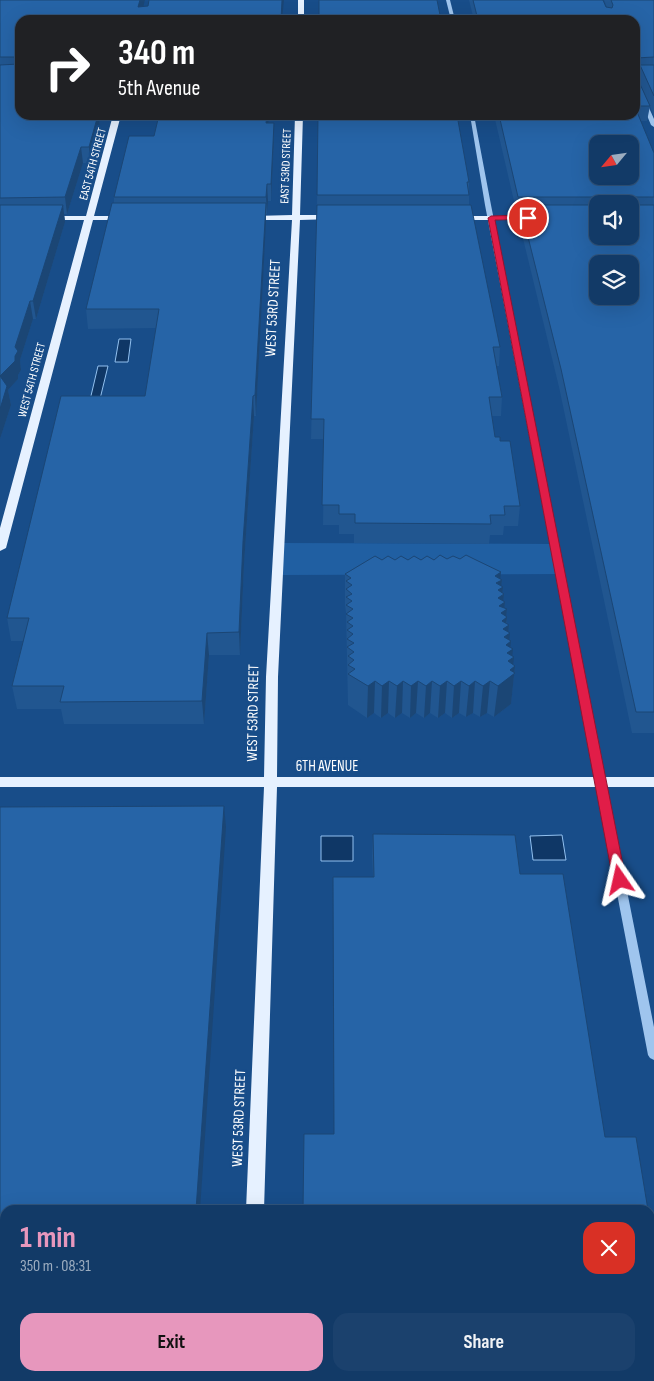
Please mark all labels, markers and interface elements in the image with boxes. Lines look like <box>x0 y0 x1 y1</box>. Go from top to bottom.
text: 340 m <box>118 32 195 75</box>
icon: right <box>35 35 100 100</box>
text: 5th Avenue <box>118 75 200 102</box>
street label: EAST 54TH STREET <box>76 126 110 202</box>
street label: EAST 53RD STREET <box>277 128 295 204</box>
north arrow <box>589 135 639 185</box>
map controls <box>589 135 639 305</box>
button: sound <box>589 195 639 245</box>
pin <box>507 197 549 239</box>
icon: arrive <box>514 204 542 232</box>
button: layers <box>589 255 639 305</box>
street label: WEST 53RD STREET <box>261 259 285 357</box>
street label: WEST 54TH STREET <box>15 341 49 419</box>
street label: WEST 53RD STREET <box>243 664 263 762</box>
street label: 6TH AVENUE <box>296 757 358 776</box>
position arrow <box>593 853 645 905</box>
street label: WEST 53RD STREET <box>228 1069 250 1167</box>
text: 1 min <box>20 1220 76 1256</box>
button: close <box>583 1222 635 1274</box>
text: 350 m · 08:31 <box>20 1257 91 1276</box>
button: Exit <box>20 1313 323 1371</box>
button: Share <box>333 1313 635 1371</box>

